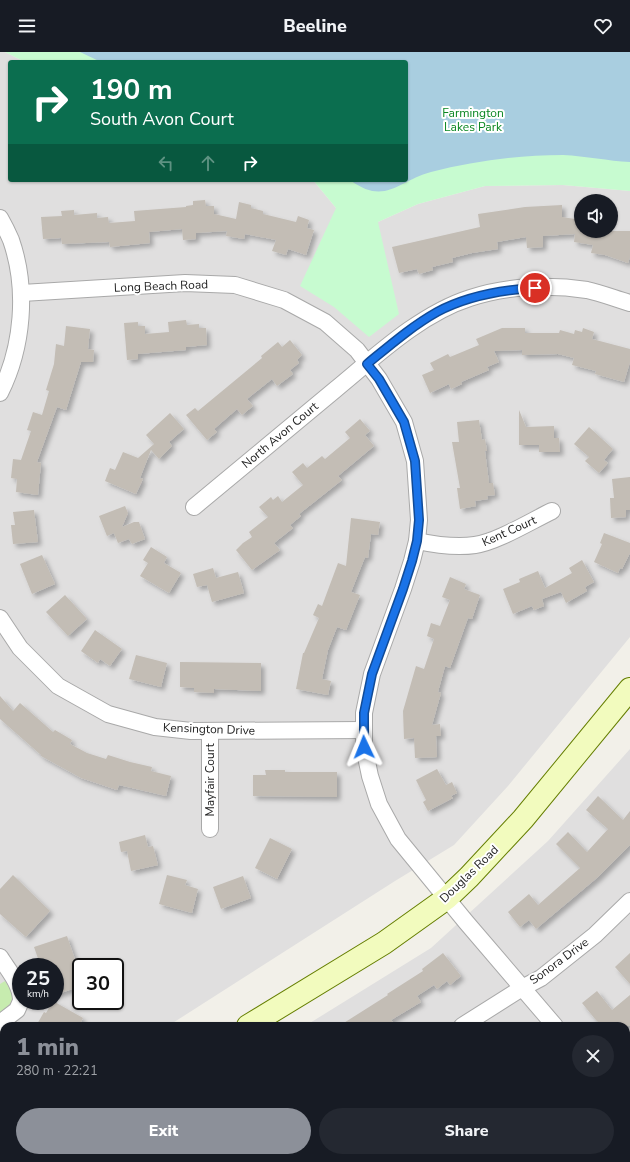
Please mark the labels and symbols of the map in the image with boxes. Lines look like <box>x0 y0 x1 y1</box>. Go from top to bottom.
park label: Farmington Lakes Park <box>442 105 504 135</box>
pin <box>518 271 552 305</box>
street label: Long Beach Road <box>114 276 208 296</box>
street label: North Avon Court <box>238 398 322 472</box>
street label: Kent Court <box>479 512 539 550</box>
street label: Kensington Drive <box>163 719 255 739</box>
position arrow <box>343 726 385 768</box>
street label: Mayfair Court <box>202 743 218 817</box>
street label: Douglas Road <box>436 842 502 906</box>
street label: Sonora Drive <box>526 934 592 988</box>
speed limit sign: 30 <box>72 958 124 1010</box>

